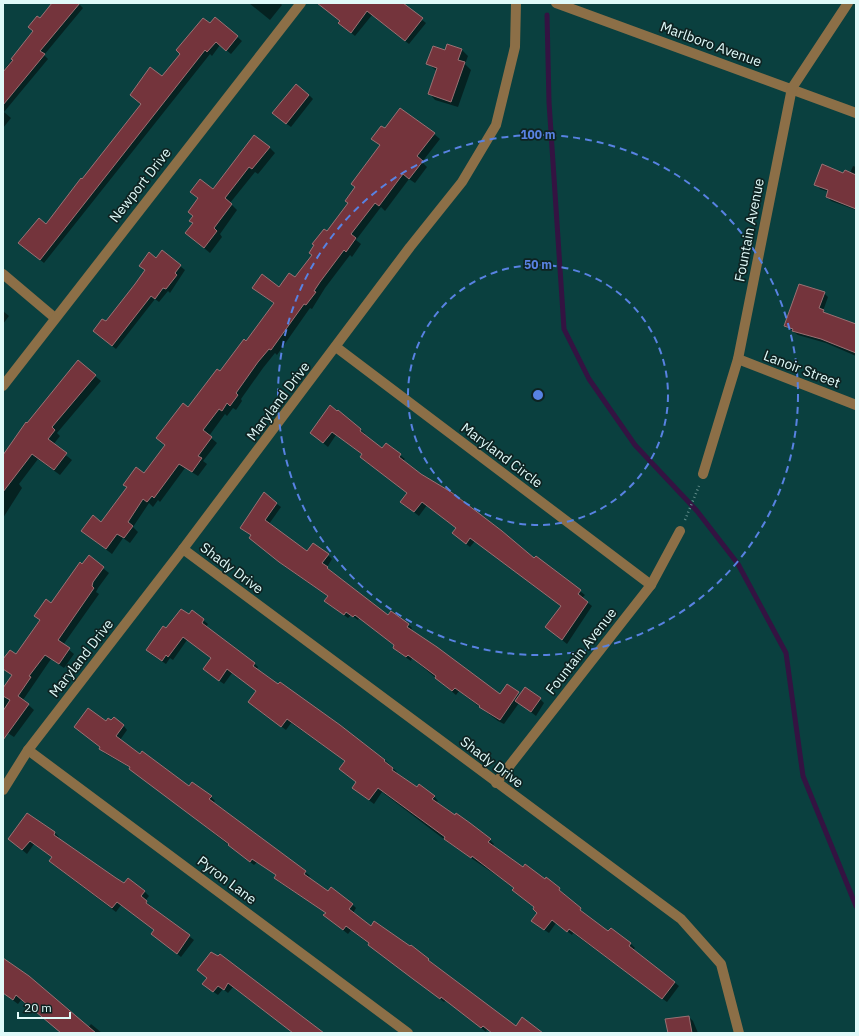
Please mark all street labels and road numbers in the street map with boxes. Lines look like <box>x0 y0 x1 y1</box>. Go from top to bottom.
street label: Marlboro Avenue <box>658 17 765 71</box>
street label: Newport Drive <box>105 144 175 226</box>
street label: Fountain Avenue <box>730 176 768 283</box>
street label: Lanoir Street <box>761 346 843 392</box>
street label: Maryland Drive <box>242 358 314 444</box>
street label: Maryland Circle <box>458 418 547 492</box>
street label: Shady Drive <box>197 538 267 598</box>
street label: Fountain Avenue <box>542 604 621 698</box>
street label: Maryland Drive <box>45 615 117 701</box>
street label: Shady Drive <box>457 732 527 792</box>
street label: Pyron Lane <box>194 852 261 908</box>

